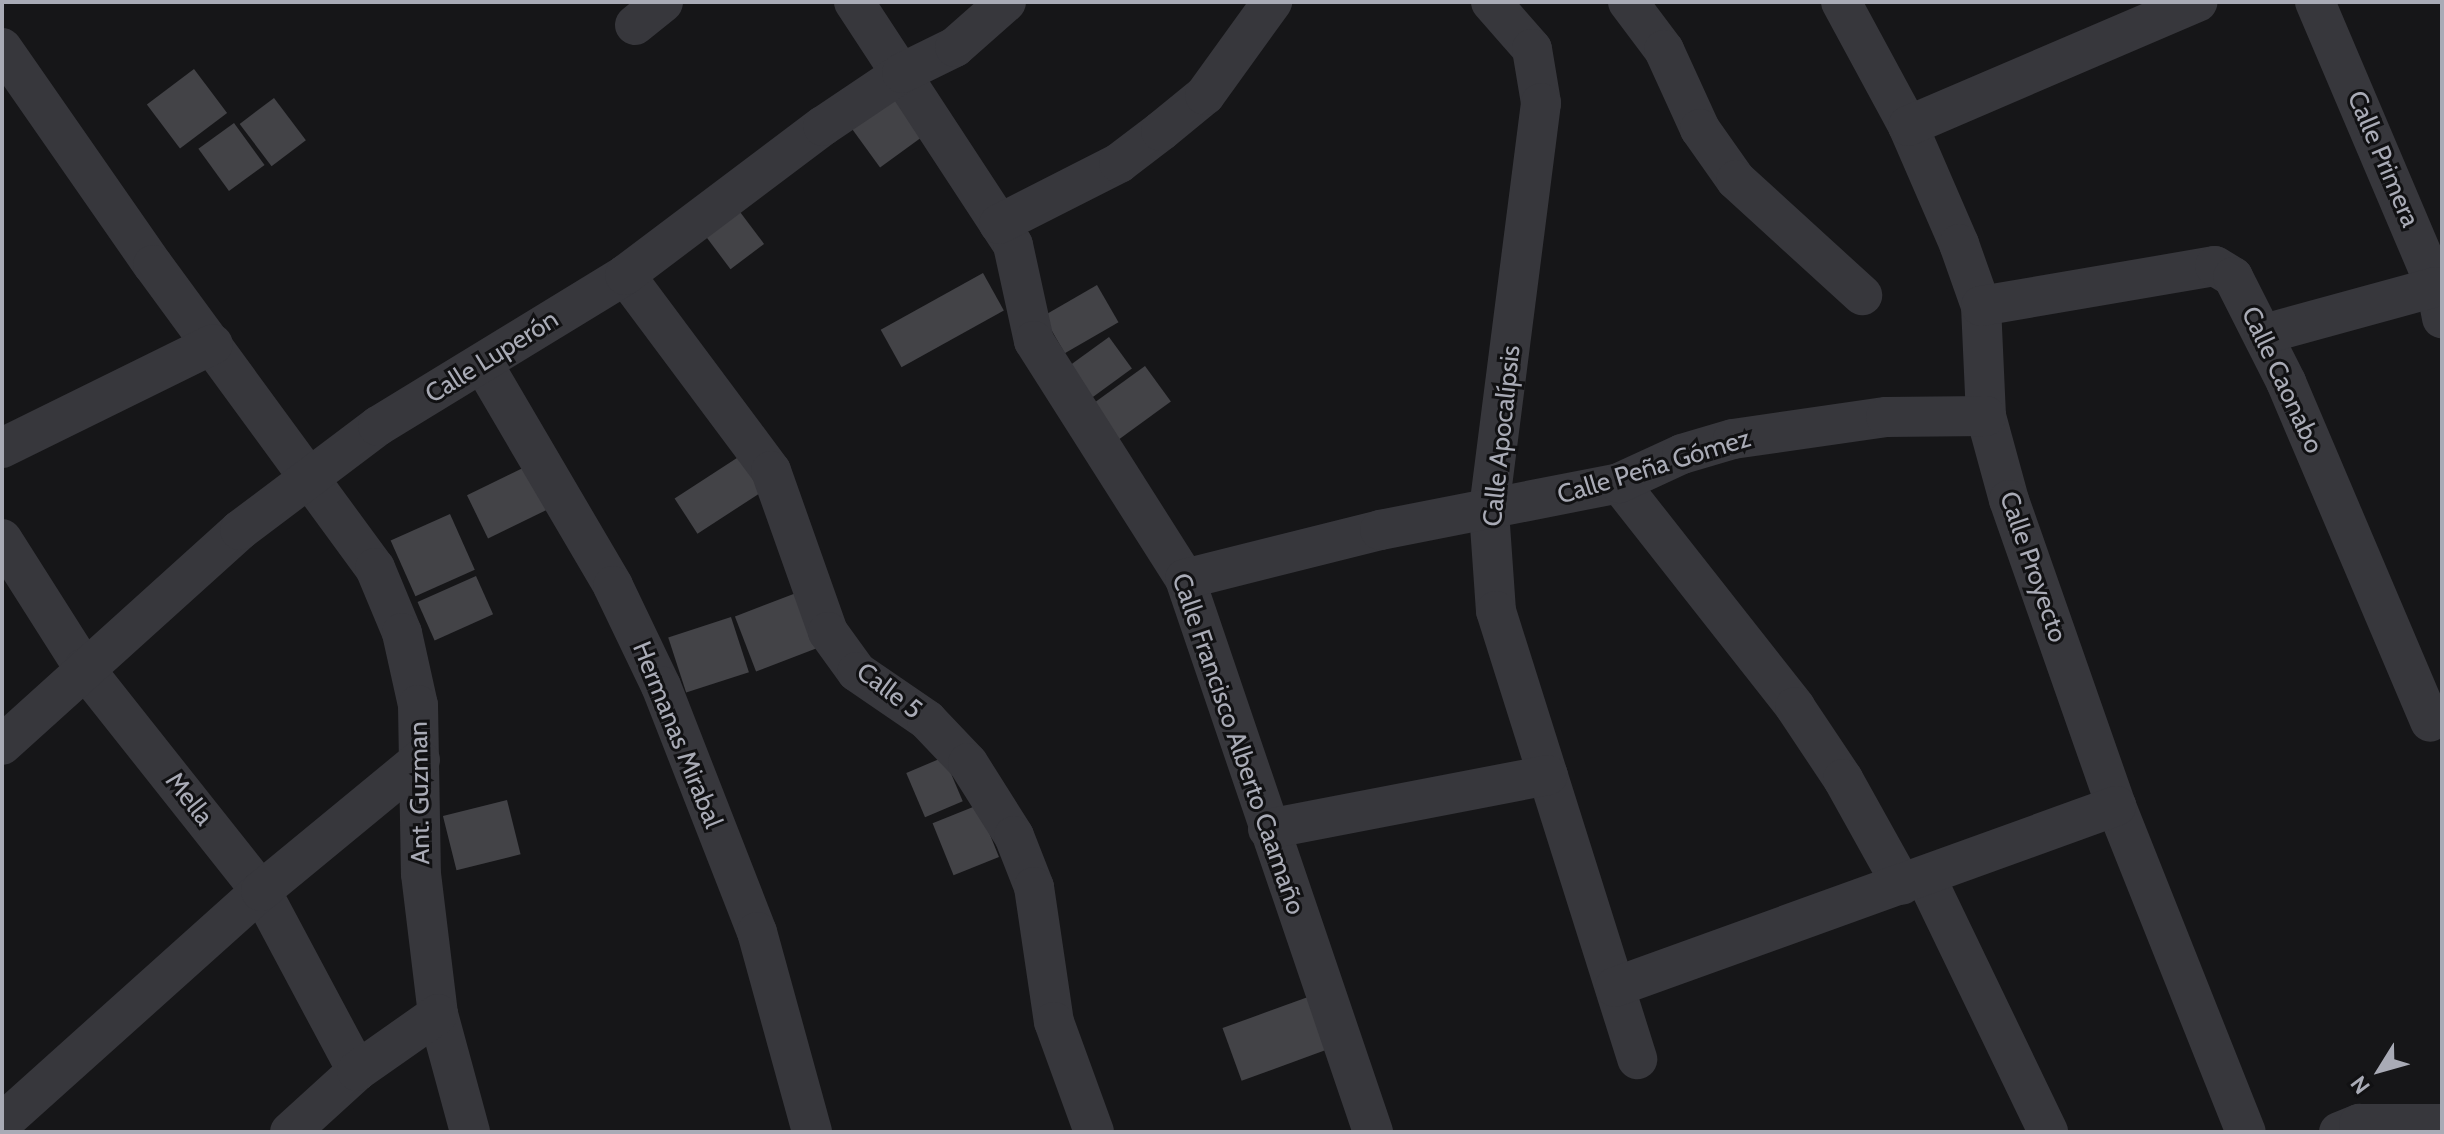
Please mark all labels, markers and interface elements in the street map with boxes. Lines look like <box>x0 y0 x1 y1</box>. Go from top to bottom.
street label: Calle Primera <box>2340 86 2426 232</box>
street label: Calle Caonabo <box>2234 302 2330 458</box>
street label: Calle Luperón <box>420 304 564 410</box>
street label: Calle Apocalípsis <box>1477 344 1527 528</box>
street label: Calle Peña Gómez <box>1554 423 1754 511</box>
street label: Calle Proyecto <box>1993 488 2073 646</box>
street label: Calle Francisco Alberto Caamaño <box>1165 569 1311 919</box>
street label: Hermanas Mirabal <box>625 637 729 833</box>
street label: Calle 5 <box>850 656 928 726</box>
street label: Ant. Guzman <box>403 721 437 865</box>
street label: Mella <box>159 766 219 832</box>
north arrow <box>2340 1030 2420 1110</box>
text: N <box>2345 1070 2376 1099</box>

